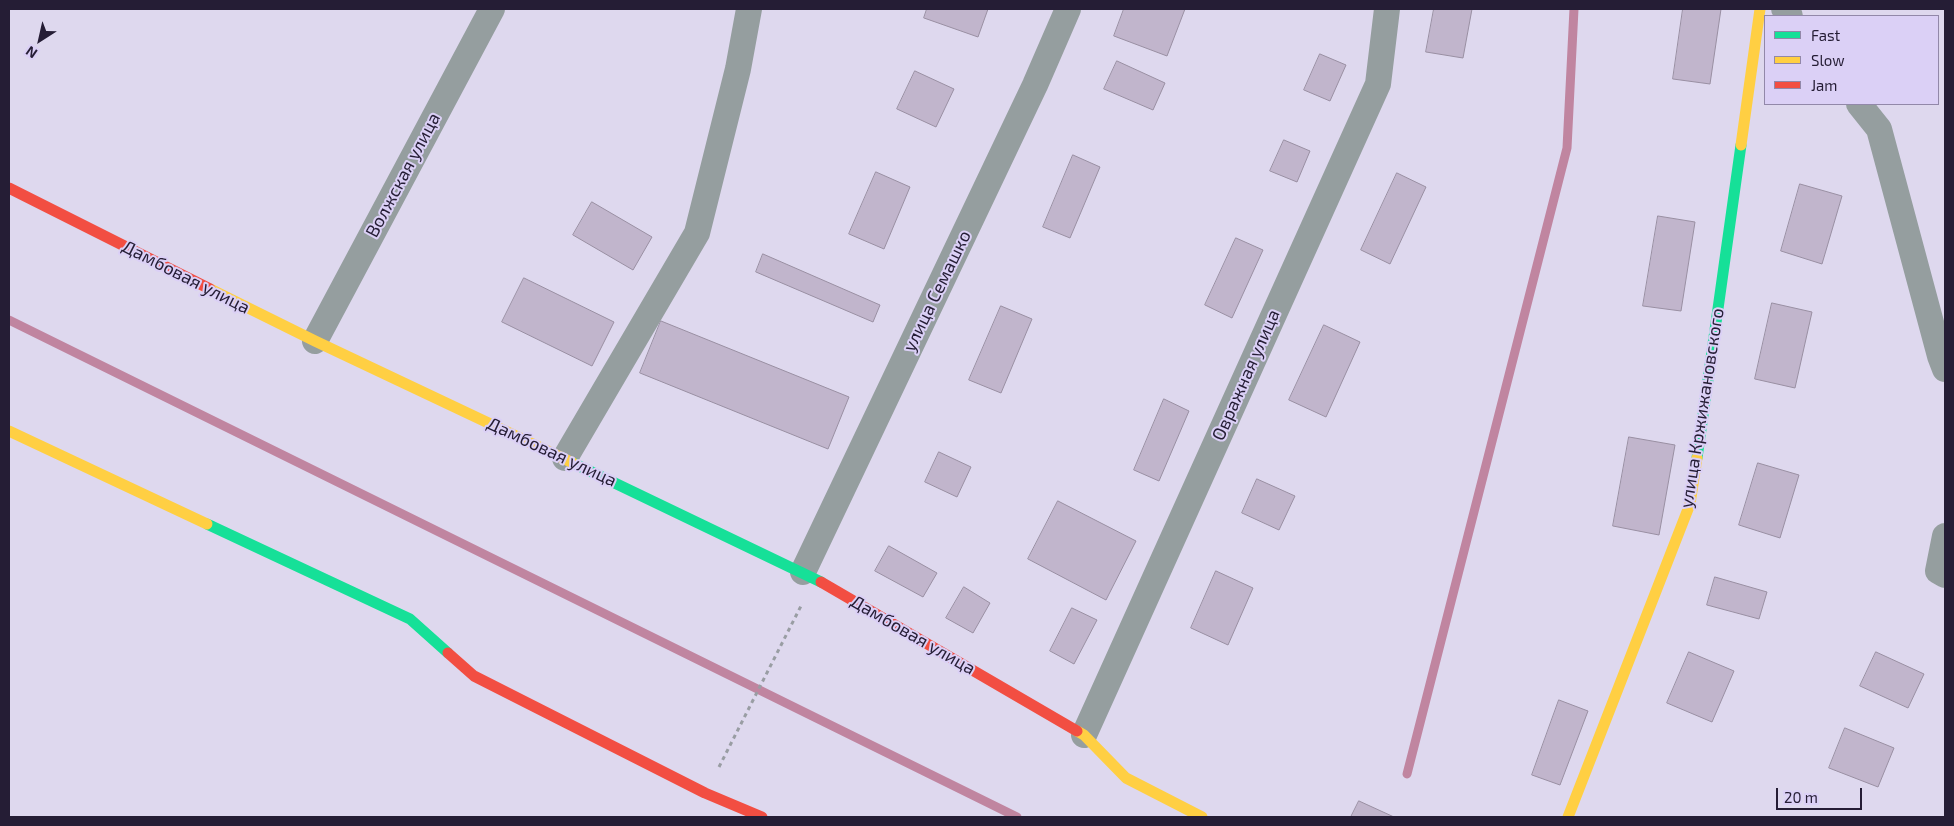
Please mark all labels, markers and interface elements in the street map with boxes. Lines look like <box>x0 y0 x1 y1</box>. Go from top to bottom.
north arrow <box>15 15 65 65</box>
legend <box>1764 15 1939 105</box>
text: Fast <box>1811 26 1840 44</box>
text: N <box>22 43 40 63</box>
text: Slow <box>1811 51 1845 69</box>
text: Jam <box>1811 76 1837 94</box>
street label: Волжская улица <box>361 109 445 241</box>
street label: улица Семашко <box>898 227 976 355</box>
street label: Дамбовая улица <box>119 235 253 319</box>
street label: Овражная улица <box>1207 306 1285 444</box>
street label: улица Кржижановского <box>1676 306 1728 510</box>
street label: Дамбовая улица <box>484 413 620 491</box>
street label: Дамбовая улица <box>847 591 979 679</box>
scale bar <box>1779 778 1865 810</box>
text: 20 m <box>1784 788 1818 806</box>

